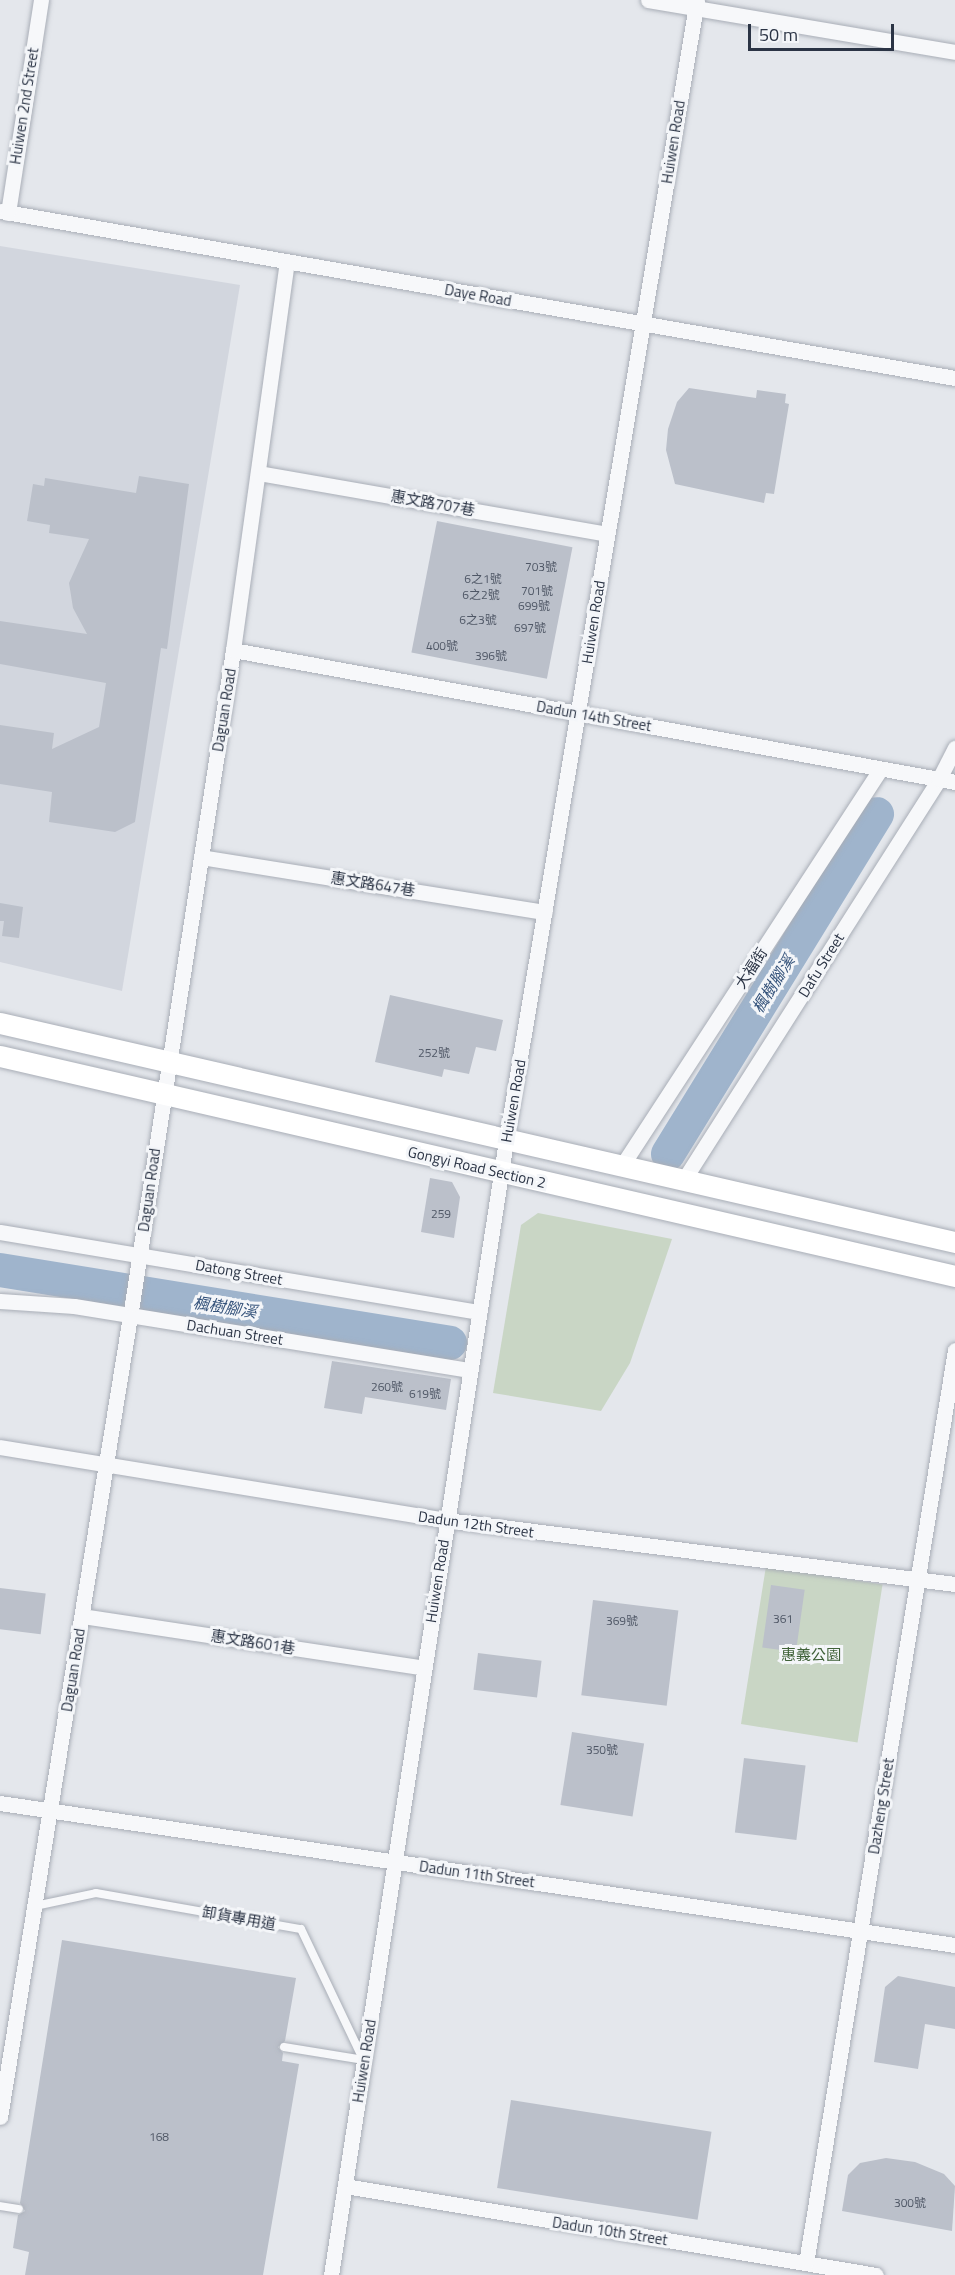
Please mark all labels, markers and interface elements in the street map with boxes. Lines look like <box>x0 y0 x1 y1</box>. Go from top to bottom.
scale bar <box>751 12 896 50</box>
text: 50 m <box>759 21 798 48</box>
street label: Huiwen 2nd Street <box>6 46 42 166</box>
street label: Huiwen Road <box>658 99 688 185</box>
street label: Daye Road <box>443 280 513 310</box>
street label: 惠文路707巷 <box>389 487 477 519</box>
house number: 703號 <box>525 560 557 574</box>
house number: 6之1號 <box>464 572 502 586</box>
street label: Huiwen Road <box>578 579 608 665</box>
house number: 701號 <box>521 584 553 598</box>
house number: 6之2號 <box>462 588 500 602</box>
house number: 699號 <box>518 599 550 613</box>
house number: 6之3號 <box>459 613 497 627</box>
house number: 697號 <box>514 621 546 635</box>
house number: 400號 <box>426 639 458 653</box>
house number: 396號 <box>475 649 507 663</box>
street label: Daguan Road <box>209 667 239 753</box>
street label: Dadun 14th Street <box>535 697 653 735</box>
street label: 惠文路647巷 <box>330 868 416 900</box>
street label: Dafu Street <box>794 930 848 1000</box>
street label: 大福街 <box>731 944 771 992</box>
water label: 楓樹腳溪 <box>748 952 798 1016</box>
house number: 252號 <box>418 1046 450 1060</box>
street label: Huiwen Road <box>497 1058 529 1144</box>
street label: Gongyi Road Section 2 <box>406 1142 548 1192</box>
street label: Daguan Road <box>134 1147 164 1233</box>
house number: 259 <box>431 1207 451 1221</box>
street label: Datong Street <box>194 1255 284 1289</box>
water label: 楓樹腳溪 <box>192 1293 258 1321</box>
street label: Dachuan Street <box>186 1316 284 1348</box>
house number: 260號 <box>371 1380 403 1394</box>
house number: 619號 <box>409 1387 441 1401</box>
street label: Dadun 12th Street <box>417 1507 535 1541</box>
street label: Huiwen Road <box>422 1538 452 1624</box>
house number: 361 <box>773 1612 793 1626</box>
house number: 369號 <box>606 1614 638 1628</box>
street label: 惠文路601巷 <box>210 1626 296 1658</box>
street label: Daguan Road <box>58 1627 88 1713</box>
park label: 惠義公園 <box>781 1646 841 1664</box>
house number: 350號 <box>586 1743 618 1757</box>
street label: Dazheng Street <box>864 1757 898 1855</box>
street label: Dadun 11th Street <box>418 1857 536 1891</box>
street label: 卸貨專用道 <box>201 1903 277 1933</box>
street label: Huiwen Road <box>349 2018 379 2104</box>
house number: 168 <box>149 2130 169 2144</box>
house number: 300號 <box>894 2196 926 2210</box>
street label: Dadun 10th Street <box>551 2213 669 2249</box>

